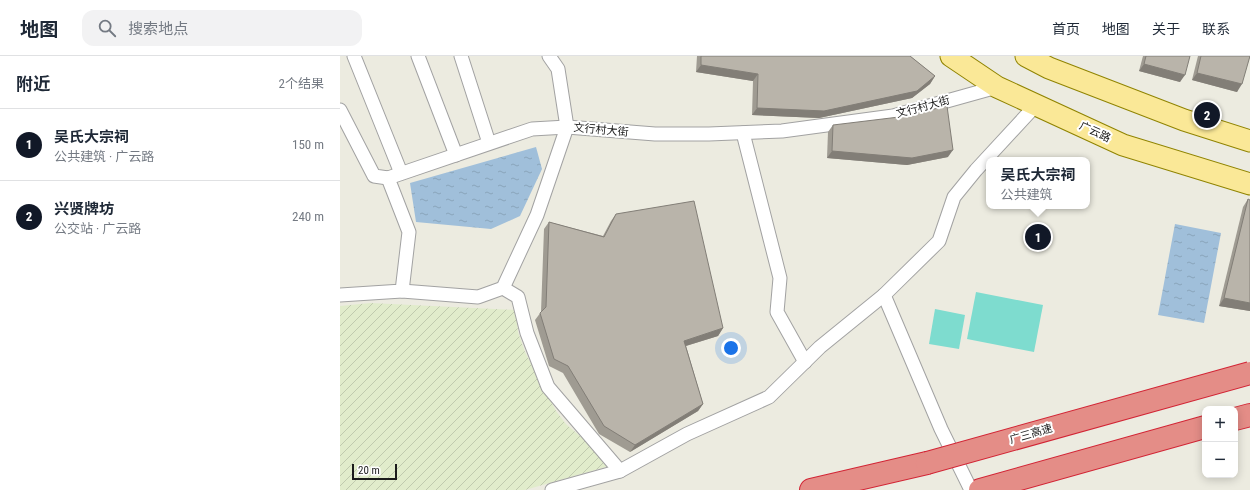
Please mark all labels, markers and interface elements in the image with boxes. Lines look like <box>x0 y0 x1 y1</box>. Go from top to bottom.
search box <box>82 10 362 46</box>
icon: search <box>96 17 118 39</box>
text: 地图 <box>20 18 58 41</box>
text: 搜索地点 <box>128 20 188 38</box>
text: 首页 <box>1052 21 1080 37</box>
text: 地图 <box>1102 21 1130 37</box>
text: 关于 <box>1152 21 1180 37</box>
text: 联系 <box>1202 21 1230 37</box>
text: 附近 <box>16 74 50 94</box>
text: 2个结果 <box>279 76 324 91</box>
street label: 文行村大街 <box>895 94 951 120</box>
pin: 2 <box>1194 100 1220 130</box>
street label: 广云路 <box>1077 119 1113 145</box>
street label: 文行村大街 <box>573 121 629 139</box>
text: 吴氏大宗祠 <box>54 128 129 146</box>
text: 1 <box>26 137 32 152</box>
text: 150 m <box>292 137 324 152</box>
text: 公共建筑 · 广云路 <box>54 149 154 164</box>
popup <box>986 157 1090 209</box>
text: 吴氏大宗祠 <box>1000 166 1076 184</box>
text: 公共建筑 <box>1000 187 1053 202</box>
text: 兴贤牌坊 <box>54 200 114 218</box>
text: 2 <box>26 209 32 224</box>
text: 240 m <box>292 209 324 224</box>
text: 公交站 · 广云路 <box>54 221 141 236</box>
pin: 1 <box>1025 222 1051 252</box>
your location <box>721 338 741 358</box>
map controls <box>1202 406 1238 478</box>
button: + <box>1202 406 1238 442</box>
street label: 广三高速 <box>1008 422 1054 446</box>
button: − <box>1202 442 1238 478</box>
scale bar <box>352 462 397 481</box>
text: 20 m <box>358 464 380 477</box>

